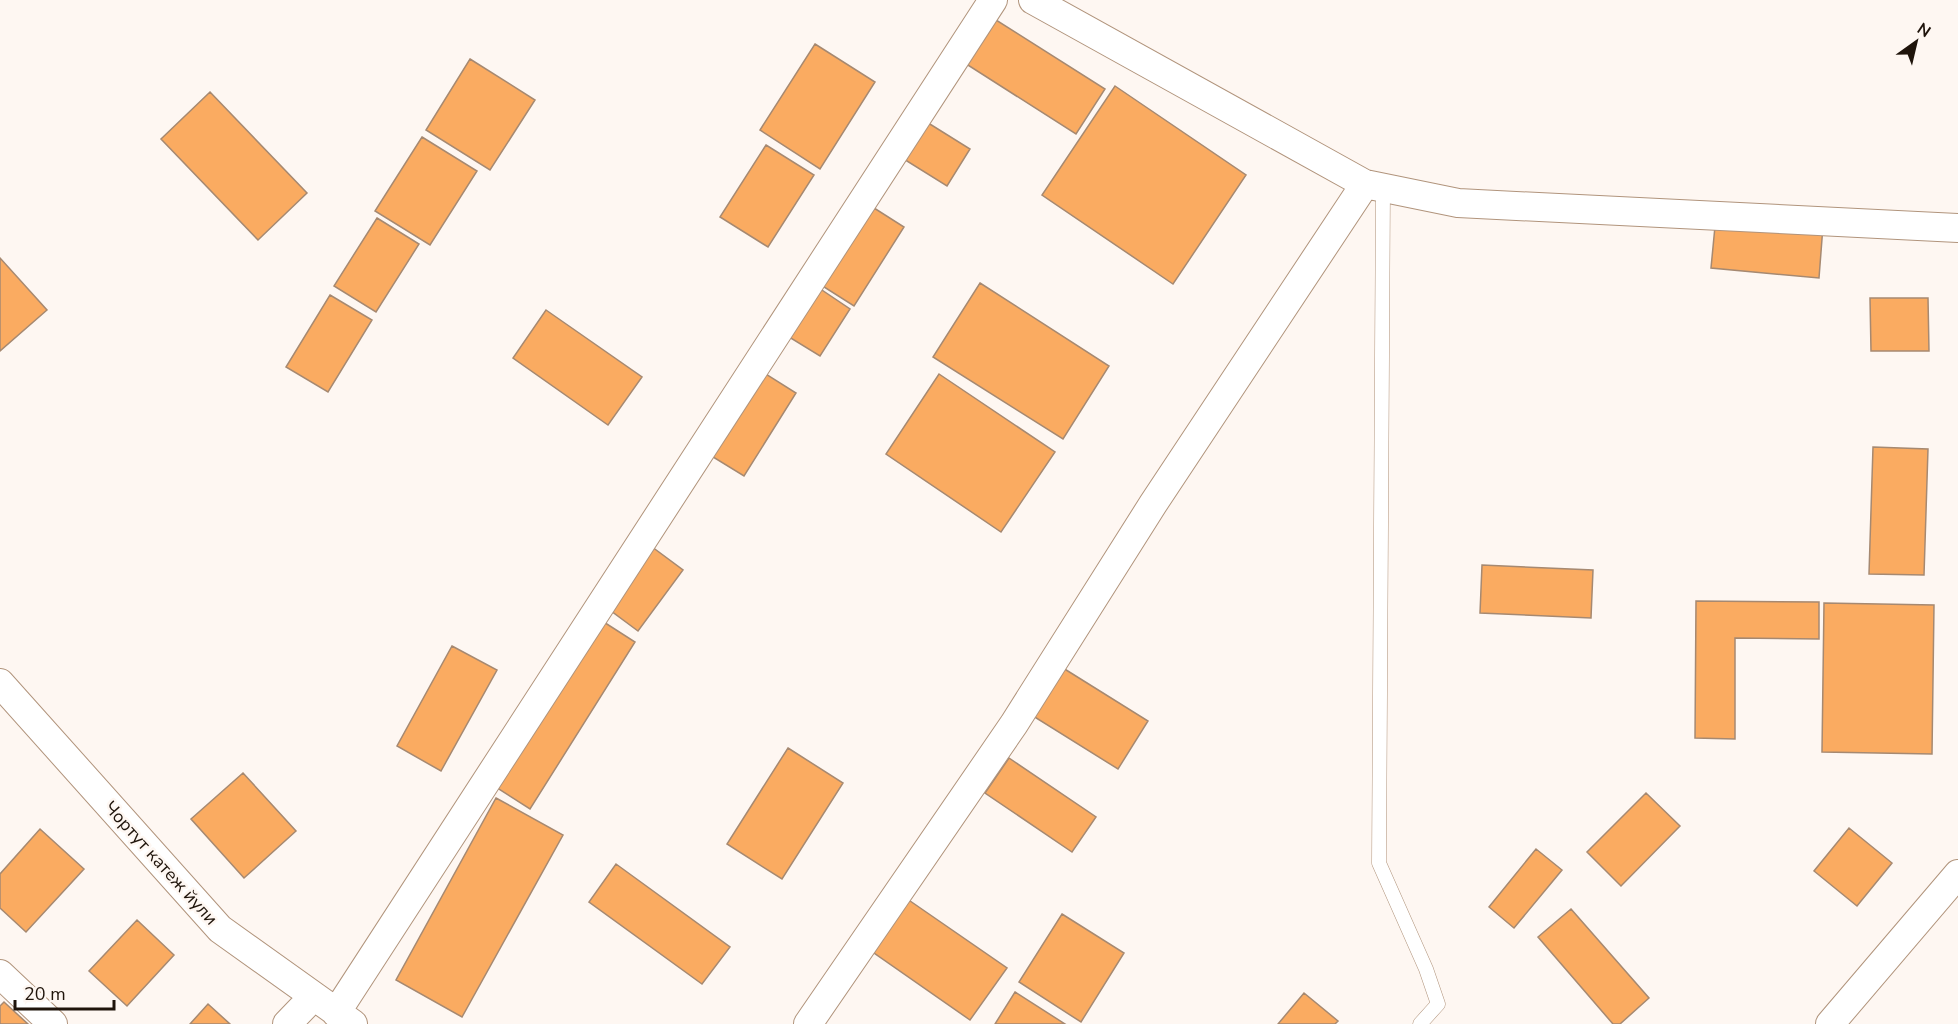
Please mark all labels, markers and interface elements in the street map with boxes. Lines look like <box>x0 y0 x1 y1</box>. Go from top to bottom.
north arrow <box>1886 12 1946 72</box>
text: N <box>1913 18 1935 43</box>
street label: Чортут катеж йули <box>99 796 223 930</box>
scale bar <box>15 973 114 1011</box>
text: 20 m <box>24 982 66 1006</box>

